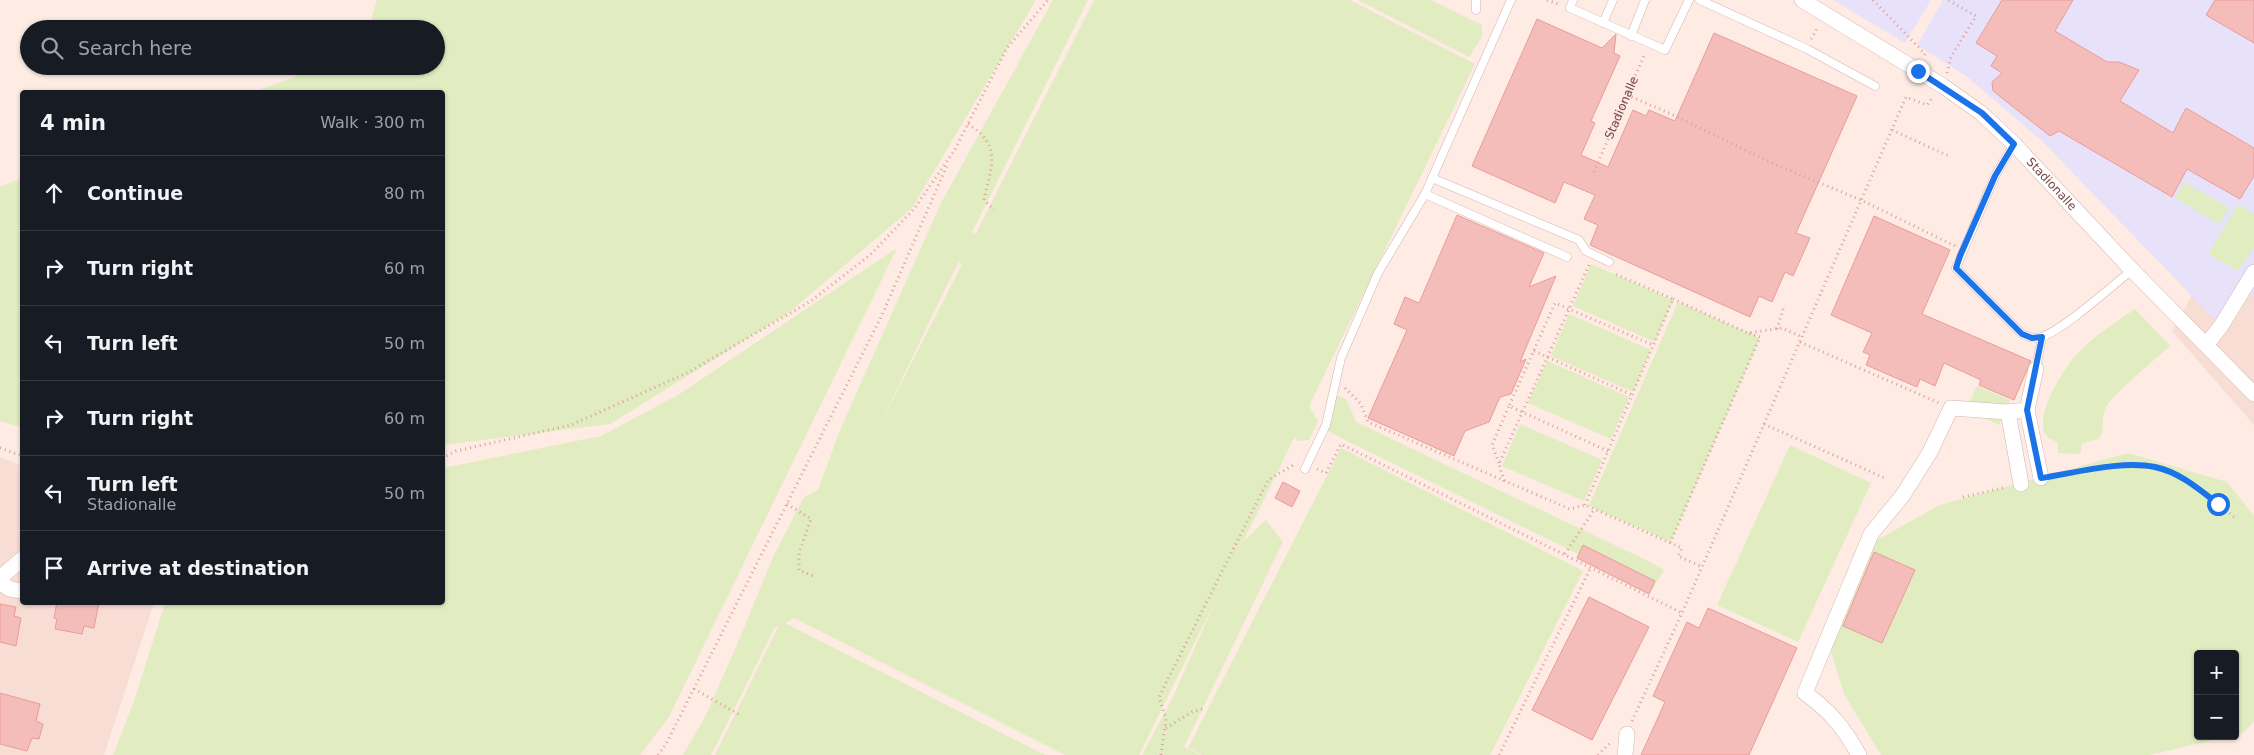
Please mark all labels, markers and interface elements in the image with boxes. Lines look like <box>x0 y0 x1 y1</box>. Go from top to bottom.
search box <box>20 20 445 75</box>
icon: search <box>38 34 66 62</box>
text: Search here <box>78 37 192 59</box>
route end <box>1907 60 1930 83</box>
street label: Stadionalle <box>1602 74 1641 141</box>
text: 4 min <box>40 111 106 135</box>
text: Walk · 300 m <box>320 113 425 132</box>
street label: Stadionalle <box>2024 155 2080 213</box>
icon: ahead <box>40 179 68 207</box>
text: Continue <box>87 182 183 204</box>
text: 80 m <box>384 184 425 203</box>
icon: right <box>40 254 68 282</box>
text: Turn right <box>87 257 193 279</box>
text: 60 m <box>384 259 425 278</box>
icon: left <box>40 329 68 357</box>
text: Turn left <box>87 332 178 354</box>
text: 50 m <box>384 334 425 353</box>
icon: right <box>40 404 68 432</box>
text: Turn right <box>87 407 193 429</box>
text: 60 m <box>384 409 425 428</box>
text: Turn left <box>87 473 178 495</box>
icon: left <box>40 479 68 507</box>
text: 50 m <box>384 484 425 503</box>
route start <box>2207 493 2230 516</box>
text: Stadionalle <box>87 495 176 514</box>
icon: arrive <box>40 554 68 582</box>
text: Arrive at destination <box>87 557 309 579</box>
map controls <box>2194 650 2239 740</box>
button: + <box>2194 650 2239 695</box>
button: − <box>2194 695 2239 740</box>

